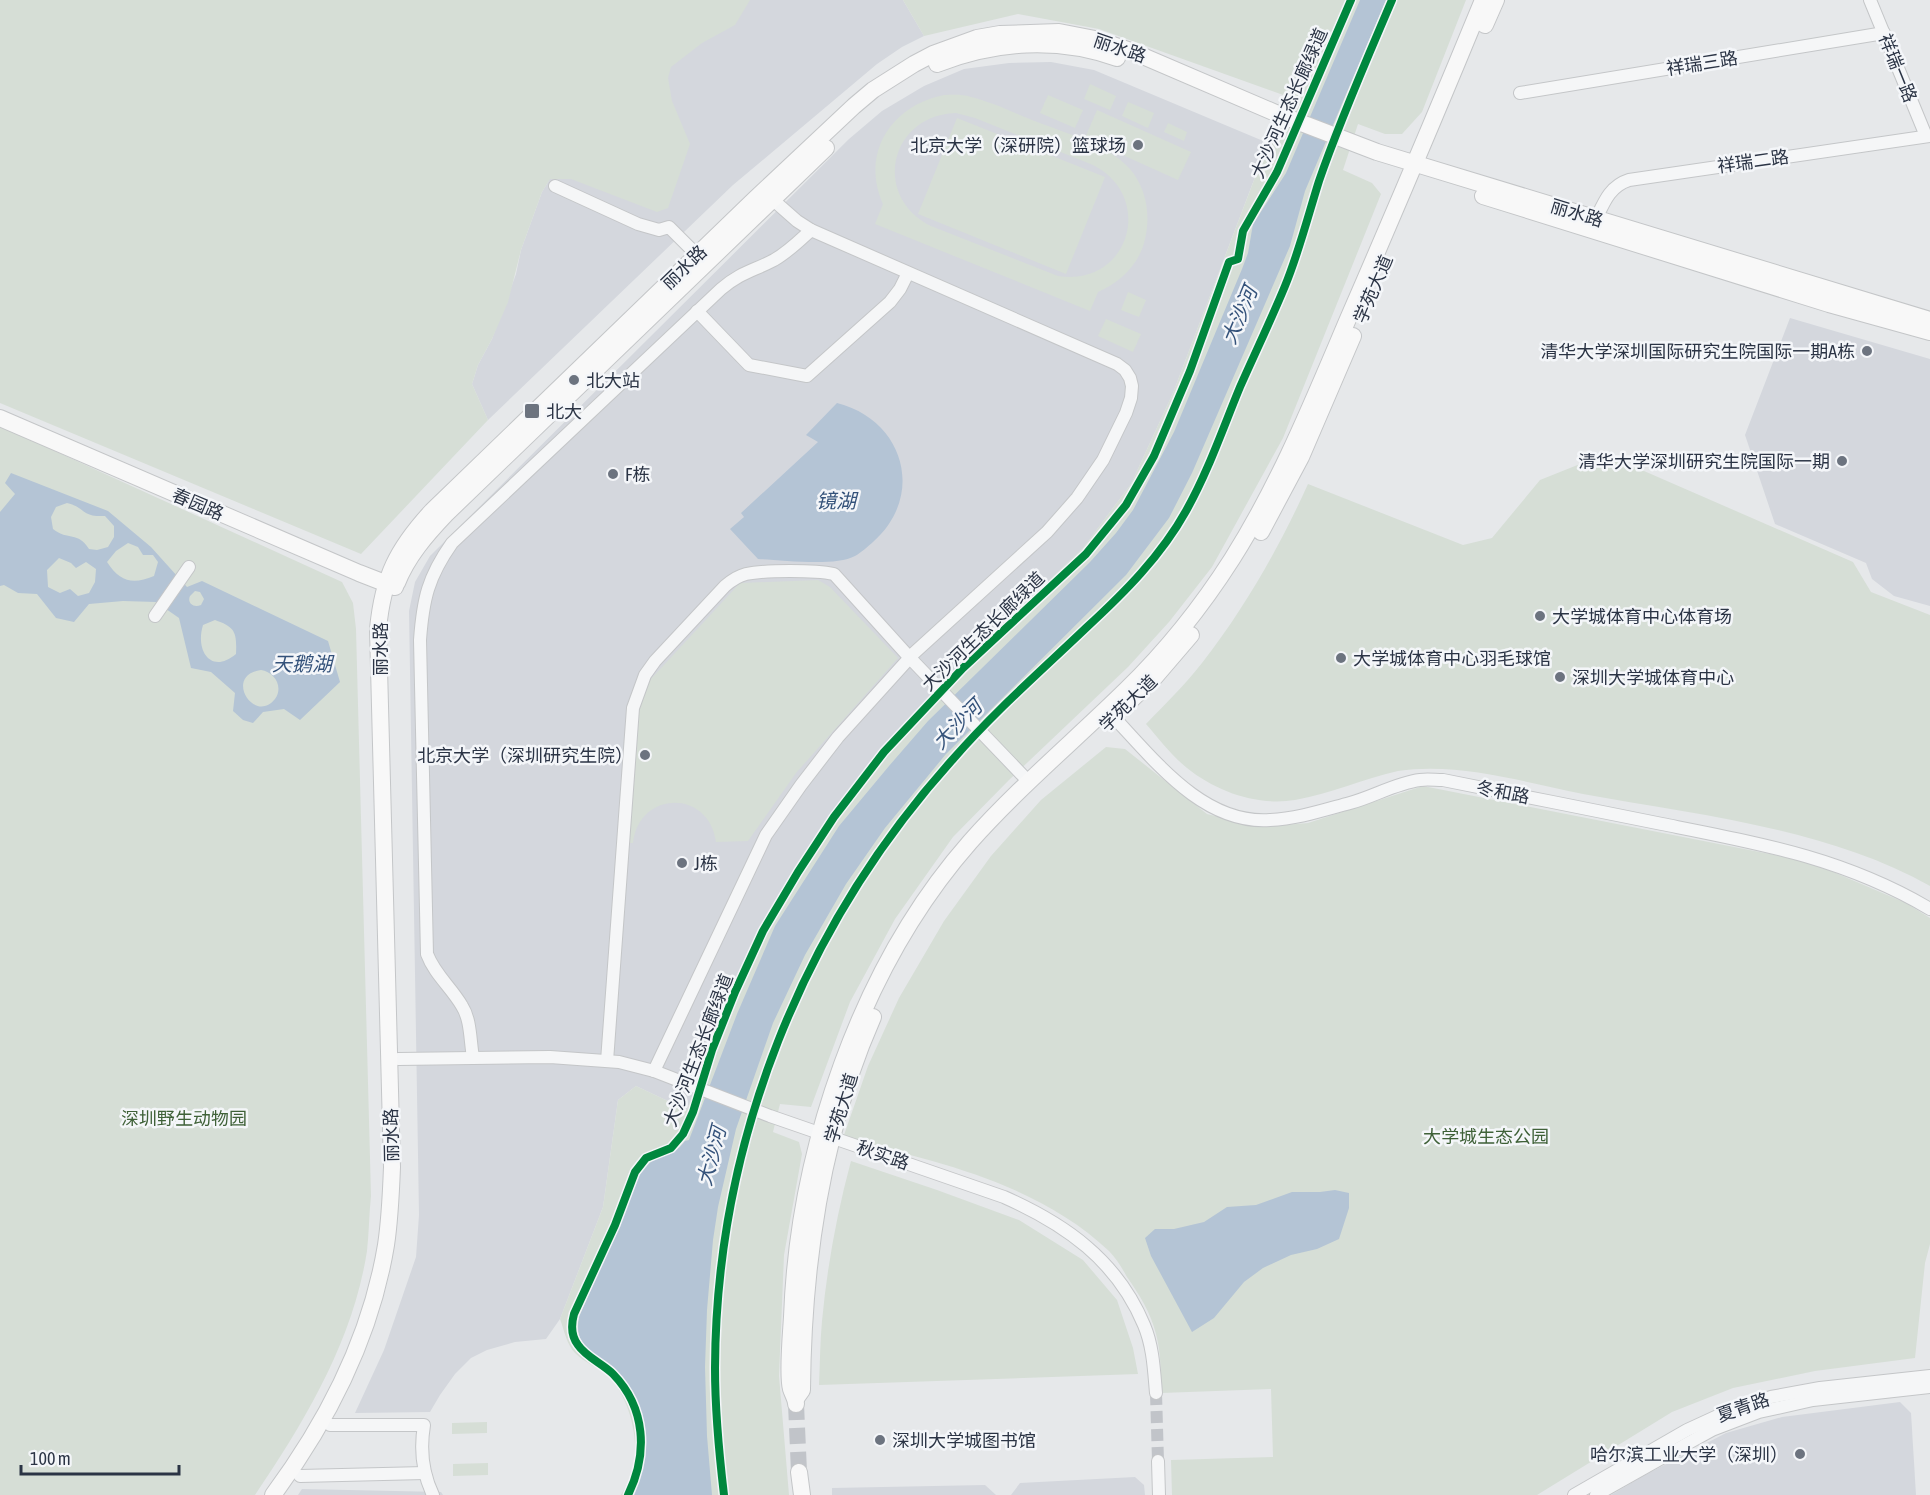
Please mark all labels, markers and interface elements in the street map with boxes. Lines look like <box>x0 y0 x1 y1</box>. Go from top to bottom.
street label: 大沙河生态长廊绿道 <box>1246 25 1332 181</box>
street label: 丽水路 <box>1091 29 1149 67</box>
street label: 祥瑞一路 <box>1875 31 1921 105</box>
street label: 祥瑞三路 <box>1665 47 1739 79</box>
place label: 北京大学（深研院）篮球场 <box>910 135 1126 156</box>
marker: 北京大学（深研院）篮球场 <box>1131 138 1145 152</box>
street label: 祥瑞二路 <box>1716 146 1790 176</box>
street label: 丽水路 <box>1548 195 1606 231</box>
street label: 丽水路 <box>657 241 711 293</box>
street label: 学苑大道 <box>1349 252 1397 326</box>
water label: 大沙河 <box>1217 279 1263 347</box>
place label: 清华大学深圳国际研究生院国际一期A栋 <box>1540 341 1855 362</box>
marker: 清华大学深圳国际研究生院国际一期A栋 <box>1860 344 1874 358</box>
place label: 北大站 <box>586 370 640 391</box>
marker: 北大站 <box>567 373 581 387</box>
place label: 北大 <box>546 401 582 422</box>
marker: 北大 <box>523 402 541 420</box>
place label: 清华大学深圳研究生院国际一期 <box>1578 451 1830 472</box>
marker: 清华大学深圳研究生院国际一期 <box>1835 454 1849 468</box>
place label: F栋 <box>625 464 650 485</box>
marker: F栋 <box>606 467 620 481</box>
street label: 春园路 <box>169 484 227 524</box>
water label: 镜湖 <box>816 489 859 512</box>
street label: 大沙河生态长廊绿道 <box>917 567 1049 695</box>
place label: 大学城体育中心体育场 <box>1552 606 1732 627</box>
marker: 大学城体育中心体育场 <box>1533 609 1547 623</box>
street label: 丽水路 <box>370 622 391 676</box>
place label: 大学城体育中心羽毛球馆 <box>1353 648 1551 669</box>
marker: 大学城体育中心羽毛球馆 <box>1334 651 1348 665</box>
water label: 天鹅湖 <box>272 652 335 675</box>
place label: 深圳大学城体育中心 <box>1572 667 1734 688</box>
street label: 学苑大道 <box>1095 670 1161 736</box>
marker: 深圳大学城体育中心 <box>1553 670 1567 684</box>
water label: 大沙河 <box>928 692 989 753</box>
place label: 北京大学（深圳研究生院） <box>417 745 633 766</box>
marker: 北京大学（深圳研究生院） <box>638 748 652 762</box>
street label: 冬和路 <box>1474 777 1532 807</box>
place label: J栋 <box>694 853 718 874</box>
marker: J栋 <box>675 856 689 870</box>
street label: 大沙河生态长廊绿道 <box>659 971 737 1129</box>
street label: 学苑大道 <box>820 1071 862 1145</box>
park label: 深圳野生动物园 <box>121 1108 247 1129</box>
street label: 丽水路 <box>380 1108 402 1162</box>
water label: 大沙河 <box>692 1120 731 1188</box>
park label: 大学城生态公园 <box>1423 1126 1549 1147</box>
street label: 秋实路 <box>854 1136 912 1174</box>
street label: 夏青路 <box>1714 1388 1772 1426</box>
place label: 深圳大学城图书馆 <box>892 1430 1036 1451</box>
marker: 深圳大学城图书馆 <box>873 1433 887 1447</box>
scale bar <box>21 1438 178 1476</box>
place label: 哈尔滨工业大学（深圳） <box>1590 1444 1788 1465</box>
marker: 哈尔滨工业大学（深圳） <box>1793 1447 1807 1461</box>
text: 100 m <box>30 1448 71 1469</box>

